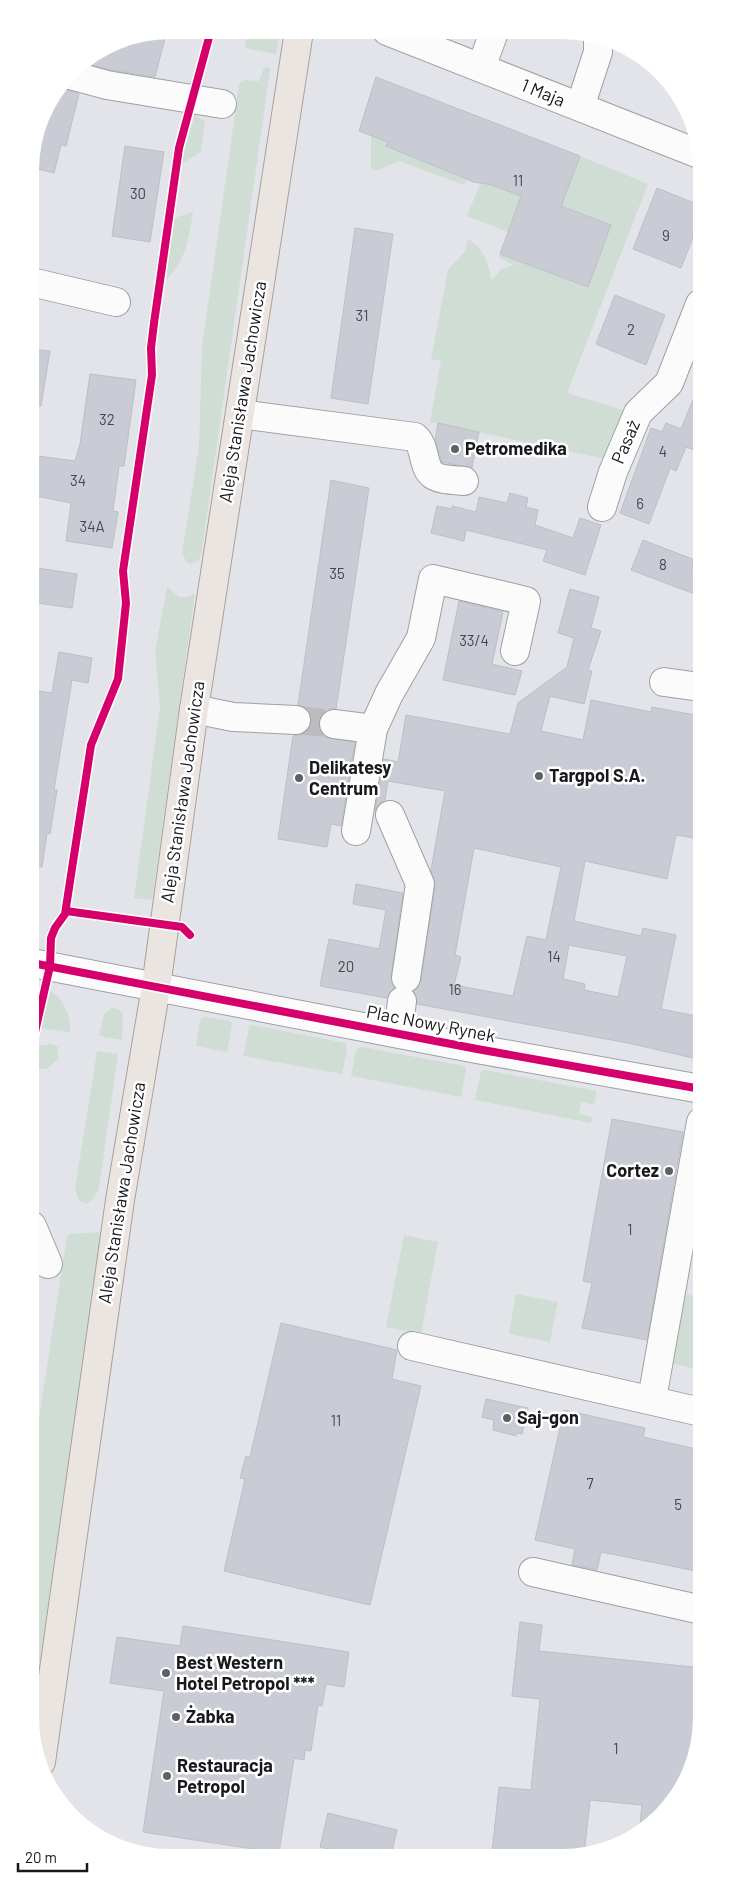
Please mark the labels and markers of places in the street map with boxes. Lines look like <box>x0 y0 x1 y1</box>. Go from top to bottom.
place label: Petromedika <box>465 437 567 459</box>
marker: Petromedika <box>449 443 461 455</box>
place label: Delikatesy Centrum <box>309 756 391 799</box>
place label: Targpol S.A. <box>549 764 645 786</box>
marker: Targpol S.A. <box>533 770 545 782</box>
marker: Delikatesy Centrum <box>293 772 305 784</box>
place label: Cortez <box>606 1159 659 1181</box>
marker: Cortez <box>663 1165 675 1177</box>
place label: Saj-gon <box>517 1406 579 1428</box>
marker: Saj-gon <box>501 1412 513 1424</box>
place label: Best Western Hotel Petropol *** <box>176 1651 315 1694</box>
marker: Best Western Hotel Petropol *** <box>160 1667 172 1679</box>
place label: Żabka <box>186 1705 234 1727</box>
marker: Żabka <box>170 1711 182 1723</box>
place label: Restauracja Petropol <box>177 1754 273 1797</box>
marker: Restauracja Petropol <box>161 1770 173 1782</box>

